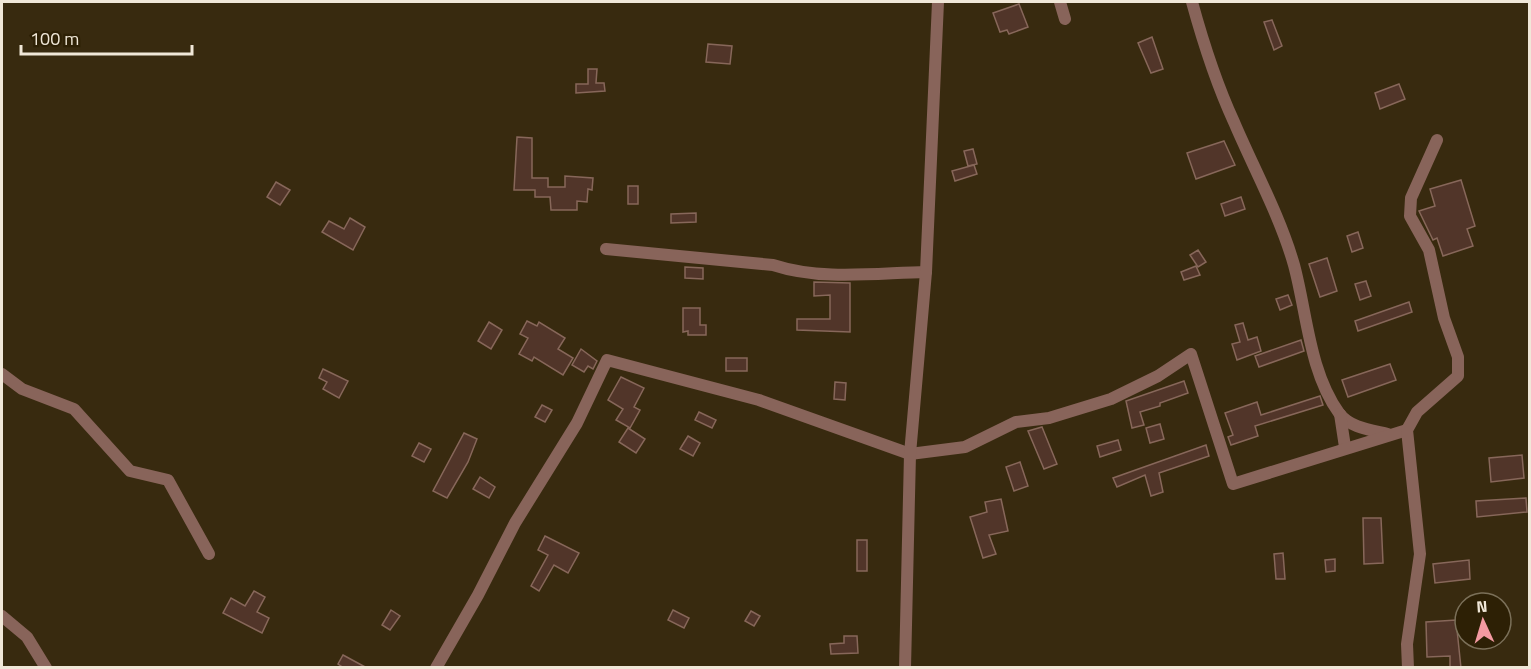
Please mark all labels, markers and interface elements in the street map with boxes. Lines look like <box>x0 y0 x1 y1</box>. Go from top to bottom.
scale bar <box>21 18 192 56</box>
text: 100 m <box>30 25 79 52</box>
north arrow <box>1453 591 1513 651</box>
text: N <box>1476 594 1488 618</box>

